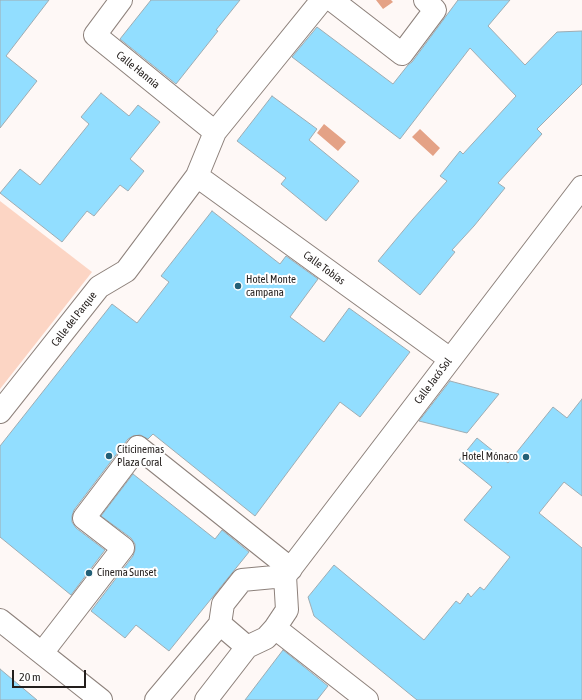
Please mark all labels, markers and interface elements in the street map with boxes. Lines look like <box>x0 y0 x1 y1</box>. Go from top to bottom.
street label: Calle Hannia <box>114 48 162 92</box>
street label: Calle Tobías <box>301 248 347 288</box>
place label: Hotel Monte campana <box>246 273 296 299</box>
marker: Hotel Monte campana <box>233 281 243 291</box>
street label: Calle del Parque <box>48 289 100 349</box>
street label: Calle Jacó Sol <box>411 355 455 407</box>
place label: Citicinemas Plaza Coral <box>117 443 164 469</box>
place label: Hotel Mónaco <box>462 450 518 464</box>
marker: Citicinemas Plaza Coral <box>104 451 114 461</box>
marker: Hotel Mónaco <box>521 452 531 462</box>
place label: Cinema Sunset <box>97 566 157 580</box>
marker: Cinema Sunset <box>84 568 94 578</box>
scale bar <box>14 662 88 688</box>
text: 20 m <box>19 670 41 684</box>

